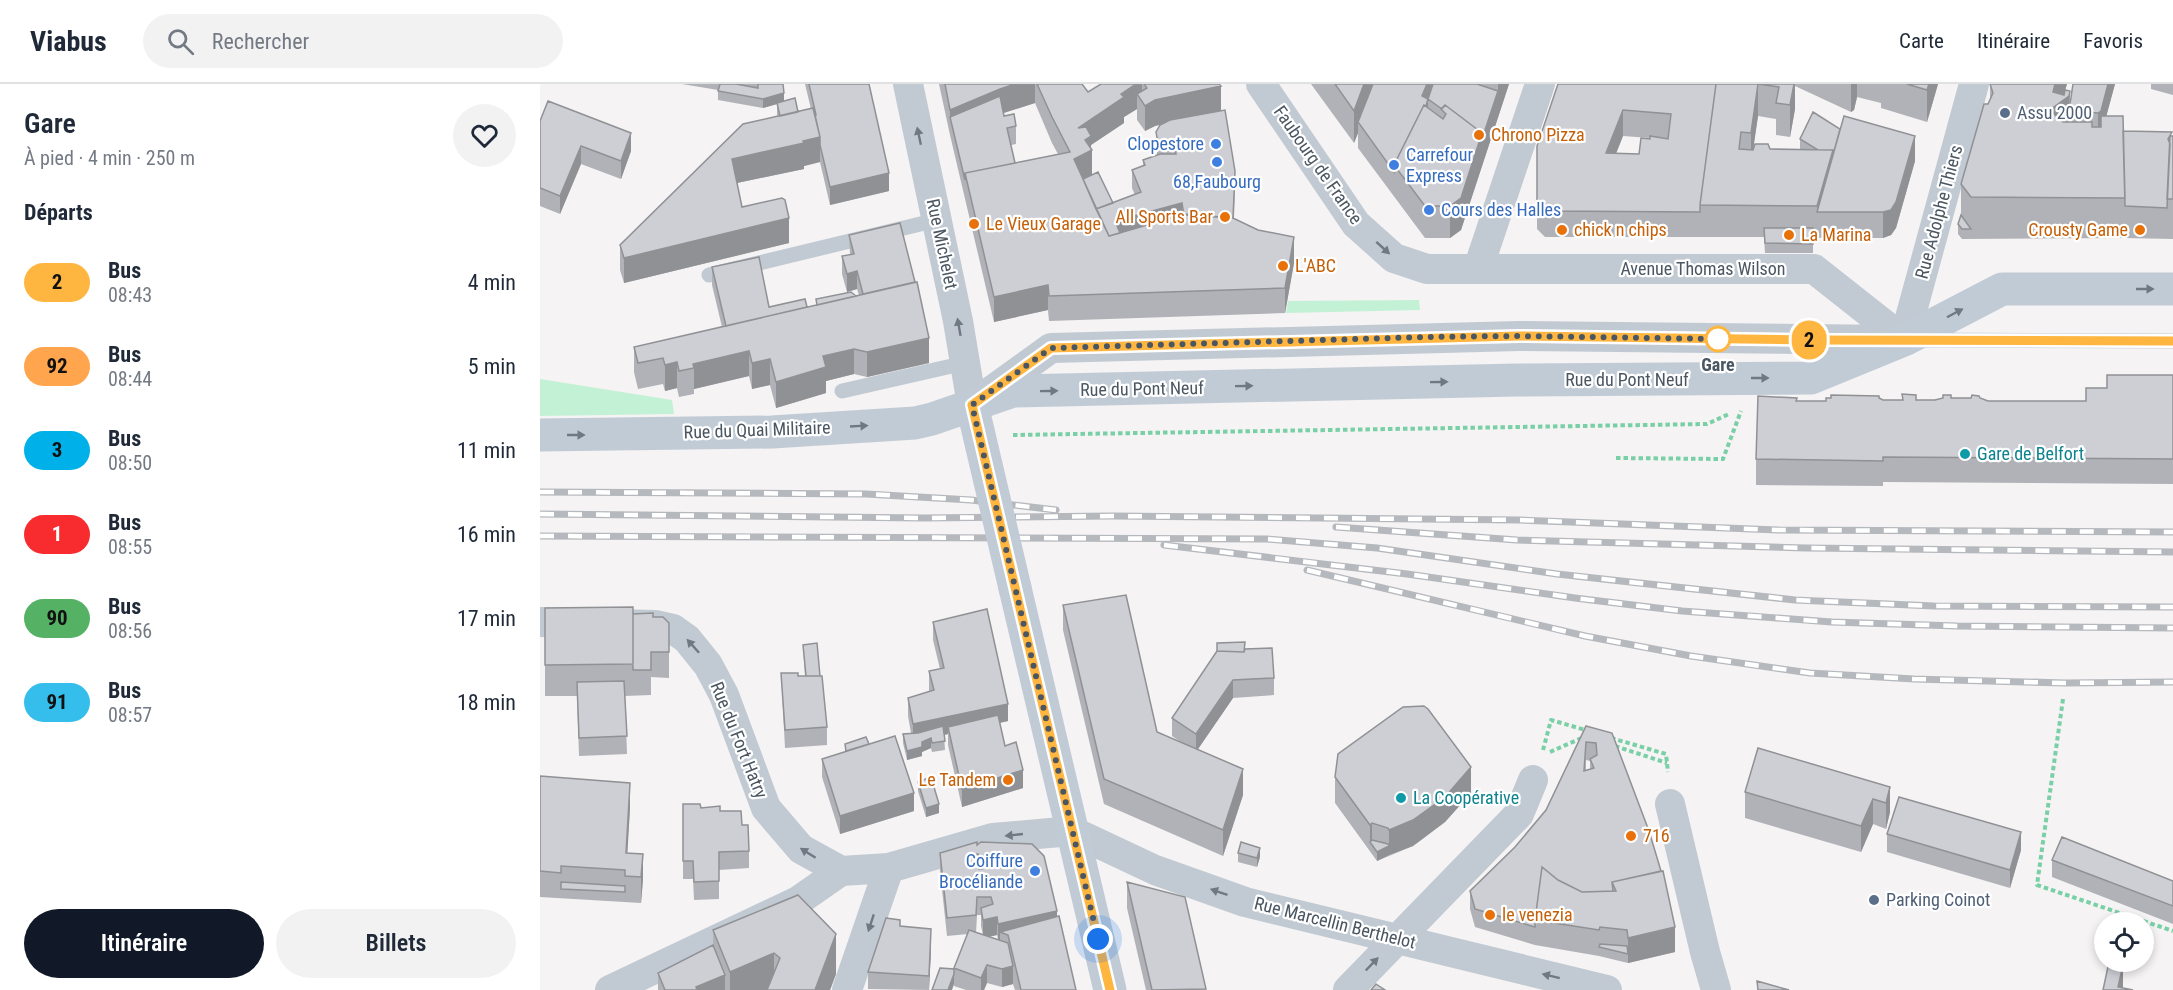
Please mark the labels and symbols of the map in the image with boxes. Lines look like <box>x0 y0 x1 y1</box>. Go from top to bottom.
street label: Faubourg de France <box>1270 101 1367 228</box>
place label: Assu 2000 <box>2017 102 2092 123</box>
marker: Assu 2000 <box>1998 106 2012 120</box>
place label: Chrono Pizza <box>1491 124 1585 145</box>
one-way arrow <box>914 126 923 145</box>
marker: Chrono Pizza <box>1472 128 1486 142</box>
place label: Clopestore <box>1127 133 1204 154</box>
marker: Clopestore <box>1209 137 1223 151</box>
street label: Rue Adolphe Thiers <box>1911 143 1966 281</box>
place label: Carrefour Express <box>1406 144 1473 186</box>
marker: 68,Faubourg <box>1210 155 1224 169</box>
marker: Carrefour Express <box>1387 158 1401 172</box>
place label: 68,Faubourg <box>1173 171 1261 192</box>
street label: Rue Michelet <box>923 197 962 291</box>
place label: Cours des Halles <box>1441 199 1561 220</box>
marker: Cours des Halles <box>1422 203 1436 217</box>
place label: All Sports Bar <box>1115 206 1214 227</box>
marker: All Sports Bar <box>1218 210 1232 224</box>
place label: Le Vieux Garage <box>986 213 1101 234</box>
marker: Le Vieux Garage <box>967 217 981 231</box>
place label: chick n chips <box>1574 219 1667 240</box>
place label: Crousty Game <box>2028 219 2128 240</box>
marker: chick n chips <box>1555 223 1569 237</box>
marker: Crousty Game <box>2133 223 2147 237</box>
place label: La Marina <box>1801 224 1872 245</box>
marker: La Marina <box>1782 228 1796 242</box>
one-way arrow <box>1375 241 1390 254</box>
place label: L'ABC <box>1295 255 1336 276</box>
street label: Avenue Thomas Wilson <box>1620 258 1786 279</box>
marker: L'ABC <box>1276 259 1290 273</box>
one-way arrow <box>2135 284 2154 294</box>
one-way arrow <box>1947 308 1964 318</box>
one-way arrow <box>954 317 963 336</box>
line badge: 2 <box>1790 320 1828 360</box>
marker: Gare <box>1705 326 1731 352</box>
place label: Gare <box>1701 354 1735 375</box>
street label: Rue du Pont Neuf <box>1565 369 1689 390</box>
one-way arrow <box>1751 374 1770 383</box>
street label: Rue du Pont Neuf <box>1080 377 1204 400</box>
one-way arrow <box>1430 377 1449 387</box>
one-way arrow <box>1235 382 1254 391</box>
one-way arrow <box>1040 386 1059 395</box>
street label: Rue du Quai Militaire <box>683 416 831 443</box>
one-way arrow <box>849 422 868 431</box>
one-way arrow <box>566 430 585 439</box>
place label: Gare de Belfort <box>1977 443 2084 464</box>
marker: Gare de Belfort <box>1958 447 1972 461</box>
one-way arrow <box>686 638 700 653</box>
street label: Rue du Fort Hatry <box>707 679 773 802</box>
place label: Le Tandem <box>919 769 996 790</box>
marker: Le Tandem <box>1001 773 1015 787</box>
place label: La Coopérative <box>1413 787 1519 808</box>
marker: La Coopérative <box>1394 791 1408 805</box>
place label: 716 <box>1643 825 1670 846</box>
marker: 716 <box>1624 829 1638 843</box>
one-way arrow <box>1005 830 1024 840</box>
one-way arrow <box>800 847 816 858</box>
place label: Coiffure Brocéliande <box>939 850 1023 892</box>
marker: Coiffure Brocéliande <box>1028 864 1042 878</box>
one-way arrow <box>1210 887 1228 897</box>
place label: Parking Coinot <box>1886 889 1990 910</box>
street label: Rue Marcellin Berthelot <box>1252 892 1418 953</box>
marker: Parking Coinot <box>1867 893 1881 907</box>
place label: le venezia <box>1502 904 1573 925</box>
marker: le venezia <box>1483 908 1497 922</box>
one-way arrow <box>866 914 875 932</box>
your location <box>1083 924 1113 954</box>
one-way arrow <box>1365 957 1379 971</box>
one-way arrow <box>1541 970 1560 980</box>

